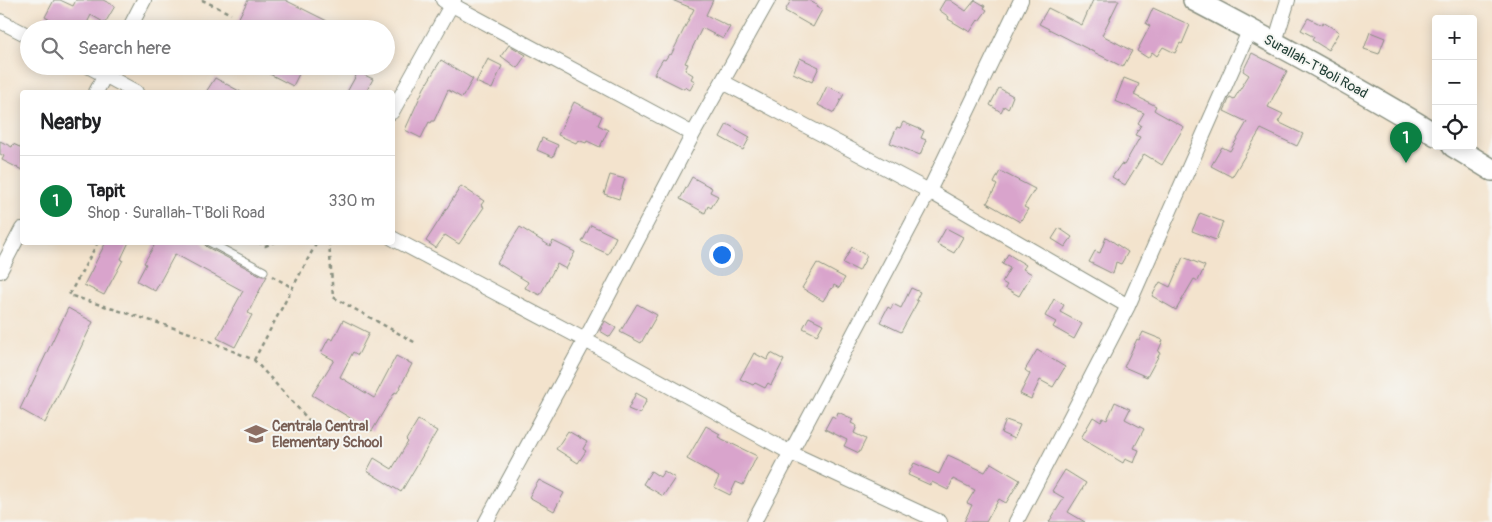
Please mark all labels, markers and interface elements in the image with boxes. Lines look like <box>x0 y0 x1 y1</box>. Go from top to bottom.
map controls <box>1432 15 1477 150</box>
button: + <box>1432 15 1477 60</box>
search box <box>20 20 395 75</box>
street label: Surallah-T'Boli Road <box>1261 31 1371 102</box>
icon: search <box>38 34 66 62</box>
text: Search here <box>78 36 171 60</box>
button: − <box>1432 60 1477 105</box>
button: locate <box>1432 105 1477 150</box>
text: Nearby <box>40 109 101 136</box>
pin: 1 <box>1390 122 1422 163</box>
text: Tapit <box>87 179 125 203</box>
text: 1 <box>53 191 59 211</box>
text: 330 m <box>329 191 375 211</box>
text: Shop · Surallah-T'Boli Road <box>87 203 265 223</box>
your location <box>709 242 735 268</box>
place label: Centrala Central Elementary School <box>272 418 383 451</box>
school or university icon: Centrala Central Elementary School <box>243 421 269 447</box>

